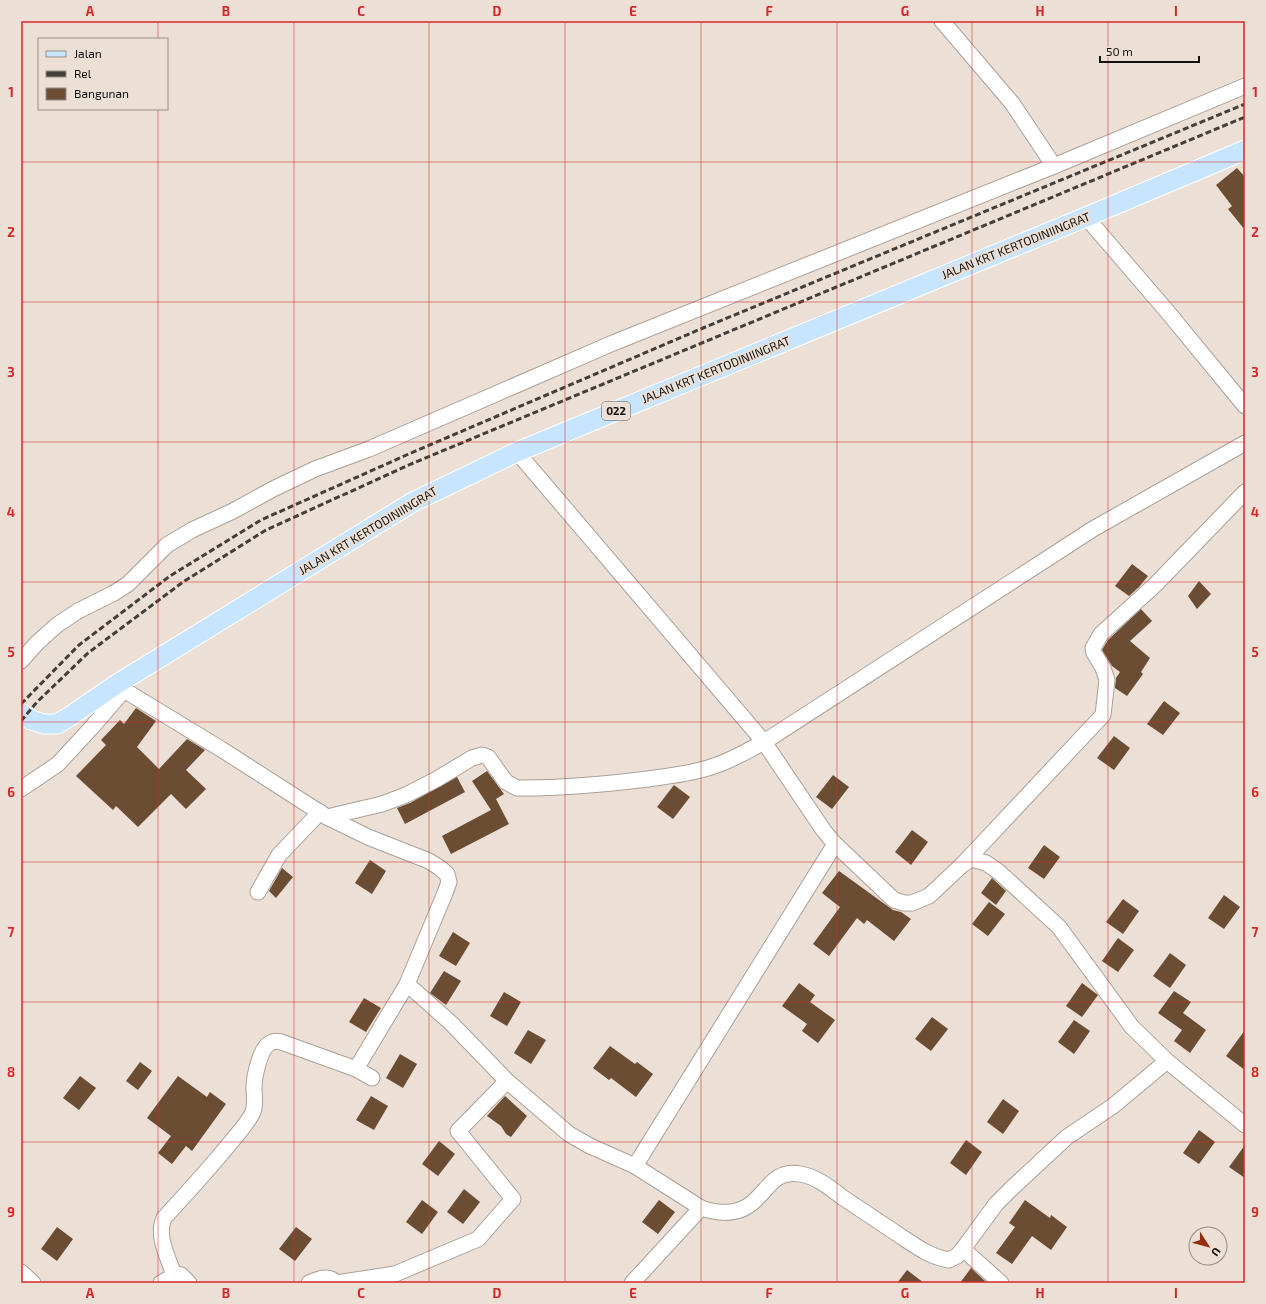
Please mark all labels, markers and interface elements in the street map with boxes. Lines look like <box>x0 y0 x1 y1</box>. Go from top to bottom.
text: A <box>86 3 95 19</box>
text: B <box>222 3 230 19</box>
text: C <box>357 3 365 19</box>
text: D <box>493 3 502 19</box>
text: E <box>629 3 637 19</box>
text: F <box>765 3 773 19</box>
text: G <box>901 3 909 19</box>
text: H <box>1036 3 1045 19</box>
text: I <box>1174 3 1178 19</box>
legend <box>38 38 168 110</box>
scale bar <box>1100 38 1199 64</box>
text: 50 m <box>1106 44 1133 58</box>
text: Jalan <box>74 46 102 60</box>
text: Rel <box>74 66 92 80</box>
text: 1 <box>8 84 14 100</box>
text: 1 <box>1252 84 1258 100</box>
text: Bangunan <box>74 86 129 100</box>
street label: JALAN KRT KERTODINIINGRAT <box>939 209 1092 281</box>
text: 2 <box>7 224 15 240</box>
text: 2 <box>1251 224 1259 240</box>
street label: JALAN KRT KERTODINIINGRAT <box>639 333 792 405</box>
text: 3 <box>7 364 15 380</box>
text: 3 <box>1251 364 1259 380</box>
road number: 022 <box>602 402 630 420</box>
street label: JALAN KRT KERTODINIINGRAT <box>296 483 439 577</box>
text: 4 <box>7 504 15 520</box>
text: 4 <box>1251 504 1259 520</box>
text: 5 <box>7 644 15 660</box>
text: 5 <box>1251 644 1259 660</box>
text: 6 <box>7 784 15 800</box>
text: 6 <box>1251 784 1259 800</box>
text: 7 <box>8 924 15 940</box>
text: 7 <box>1252 924 1259 940</box>
text: 8 <box>7 1064 15 1080</box>
text: 8 <box>1251 1064 1259 1080</box>
text: 9 <box>7 1204 15 1220</box>
text: 9 <box>1251 1204 1259 1220</box>
north arrow <box>1188 1226 1228 1266</box>
text: U <box>1209 1245 1224 1259</box>
text: A <box>86 1285 95 1301</box>
text: B <box>222 1285 230 1301</box>
text: C <box>357 1285 365 1301</box>
text: D <box>493 1285 502 1301</box>
text: E <box>629 1285 637 1301</box>
text: F <box>765 1285 773 1301</box>
text: G <box>901 1285 909 1301</box>
text: H <box>1036 1285 1045 1301</box>
text: I <box>1174 1285 1178 1301</box>

